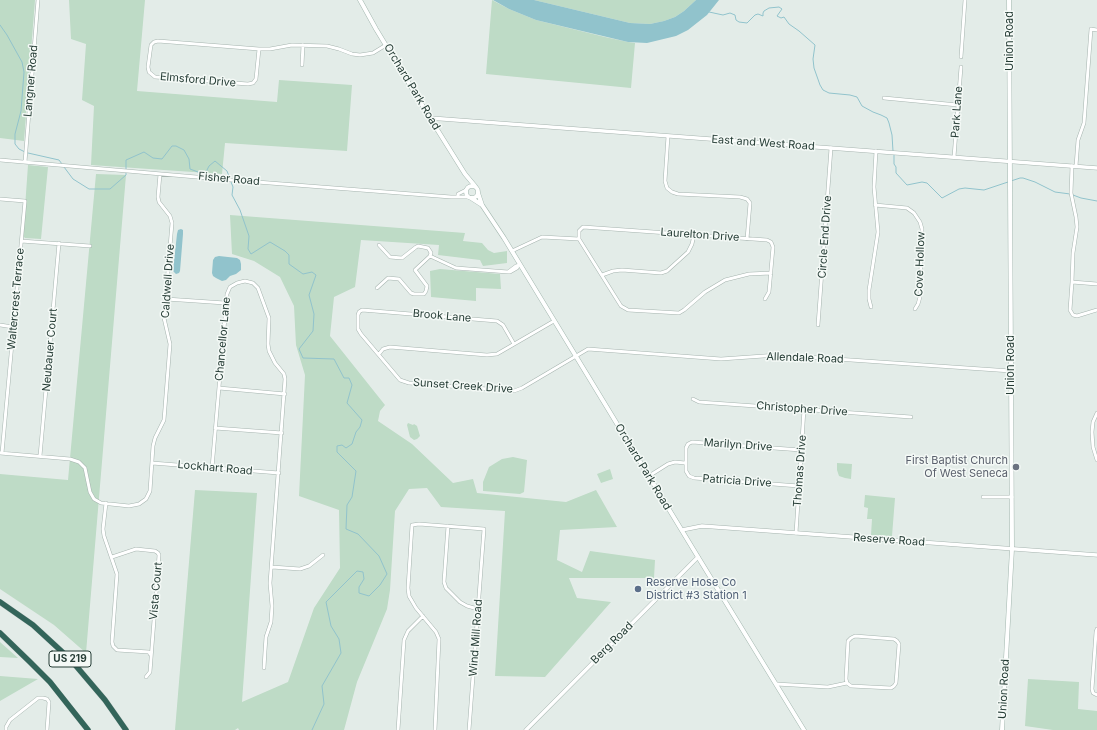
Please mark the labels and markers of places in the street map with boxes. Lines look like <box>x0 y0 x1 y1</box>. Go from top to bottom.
place label: First Baptist Church Of West Seneca <box>906 454 1008 480</box>
marker: First Baptist Church Of West Seneca <box>1011 462 1021 472</box>
place label: Reserve Hose Co District #3 Station 1 <box>646 576 747 602</box>
marker: Reserve Hose Co District #3 Station 1 <box>633 584 643 594</box>

